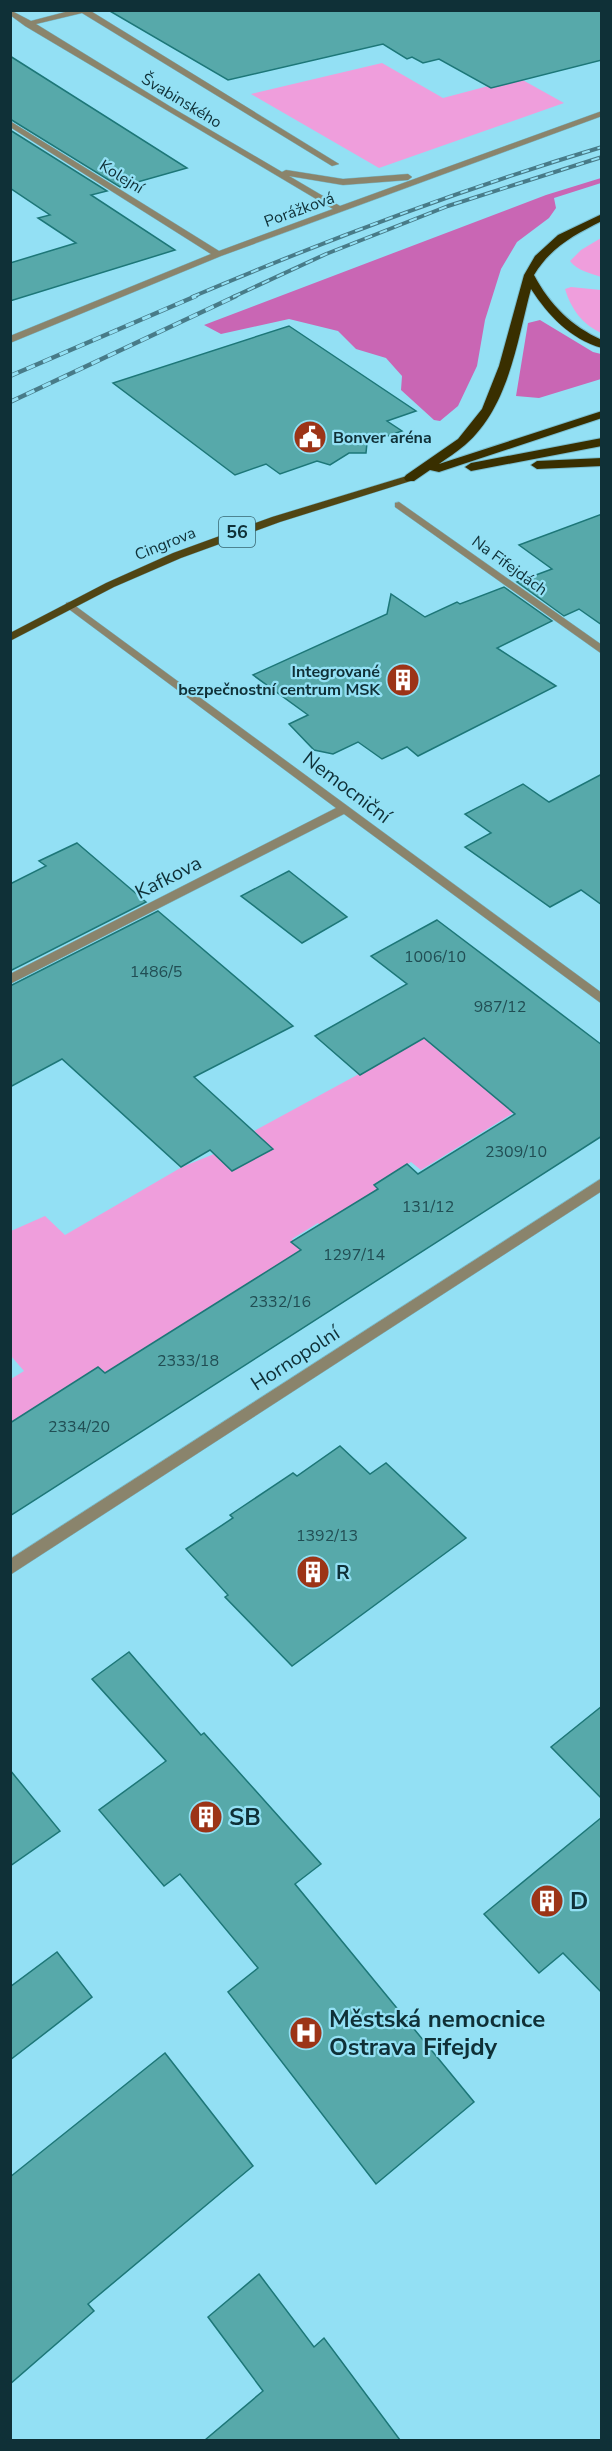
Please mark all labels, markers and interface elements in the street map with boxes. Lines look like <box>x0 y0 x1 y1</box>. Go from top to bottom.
street label: Švabinského <box>137 68 226 134</box>
street label: Kolejní <box>95 155 149 200</box>
street label: Porážková <box>261 187 338 233</box>
public building icon: Bonver aréna <box>292 419 328 455</box>
place label: Bonver aréna <box>333 427 432 449</box>
road number: 56 <box>219 517 255 547</box>
street label: Cingrova <box>132 522 199 566</box>
street label: Na Fifejdách <box>467 531 552 601</box>
place label: Integrované bezpečnostní centrum MSK <box>178 661 381 701</box>
building icon: Integrované bezpečnostní centrum MSK <box>385 662 421 698</box>
street label: Nemocniční <box>297 745 398 830</box>
street label: Kafkova <box>130 849 206 906</box>
house number: 1006/10 <box>404 946 466 968</box>
house number: 1486/5 <box>130 961 182 983</box>
house number: 987/12 <box>474 996 526 1018</box>
house number: 2309/10 <box>485 1141 547 1163</box>
house number: 131/12 <box>402 1196 454 1218</box>
house number: 1297/14 <box>323 1244 385 1266</box>
house number: 2332/16 <box>249 1291 311 1313</box>
street label: Hornopolní <box>246 1319 346 1397</box>
house number: 2333/18 <box>157 1350 219 1372</box>
house number: 2334/20 <box>48 1416 110 1438</box>
house number: 1392/13 <box>296 1525 358 1547</box>
building icon: R <box>295 1554 331 1590</box>
place label: R <box>336 1559 350 1586</box>
building icon: SB <box>188 1799 224 1835</box>
place label: SB <box>229 1801 261 1833</box>
building icon: D <box>529 1883 565 1919</box>
place label: D <box>570 1885 588 1917</box>
place label: Městská nemocnice Ostrava Fifejdy <box>329 2003 545 2063</box>
hospital icon: Městská nemocnice Ostrava Fifejdy <box>288 2015 324 2051</box>

